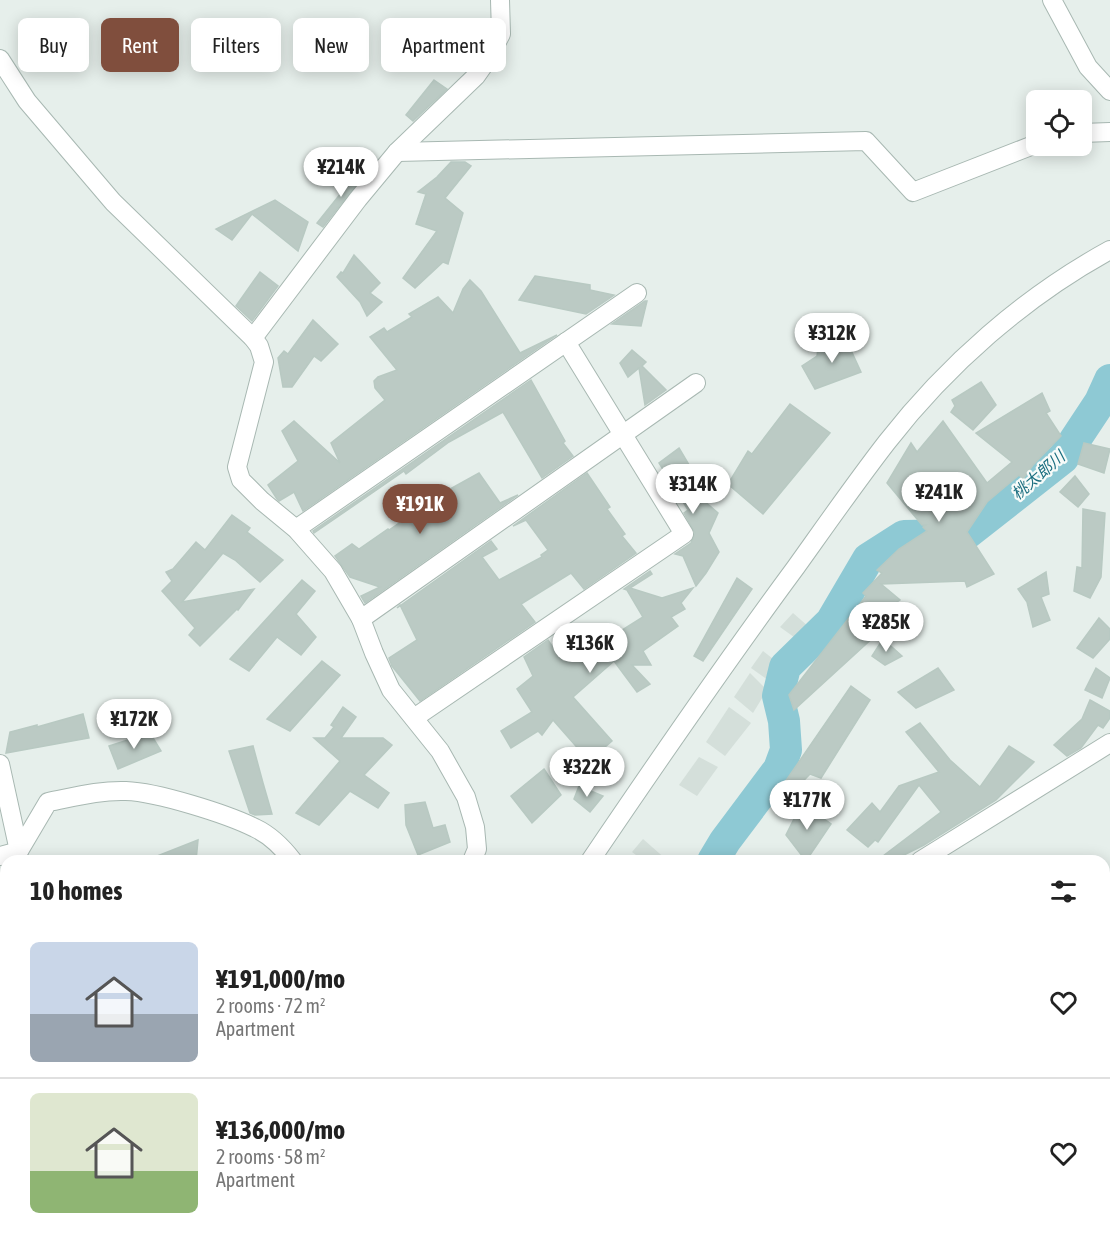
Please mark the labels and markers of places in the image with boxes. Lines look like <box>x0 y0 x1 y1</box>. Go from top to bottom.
pin: ¥214K <box>299 147 383 198</box>
pin: ¥312K <box>790 313 874 364</box>
pin: ¥314K <box>651 464 735 515</box>
pin: ¥241K <box>897 472 981 523</box>
pin: ¥191K <box>378 484 462 535</box>
pin: ¥285K <box>844 602 928 653</box>
pin: ¥136K <box>548 623 632 674</box>
pin: ¥172K <box>92 699 176 750</box>
pin: ¥322K <box>545 747 629 798</box>
pin: ¥177K <box>765 780 849 831</box>

